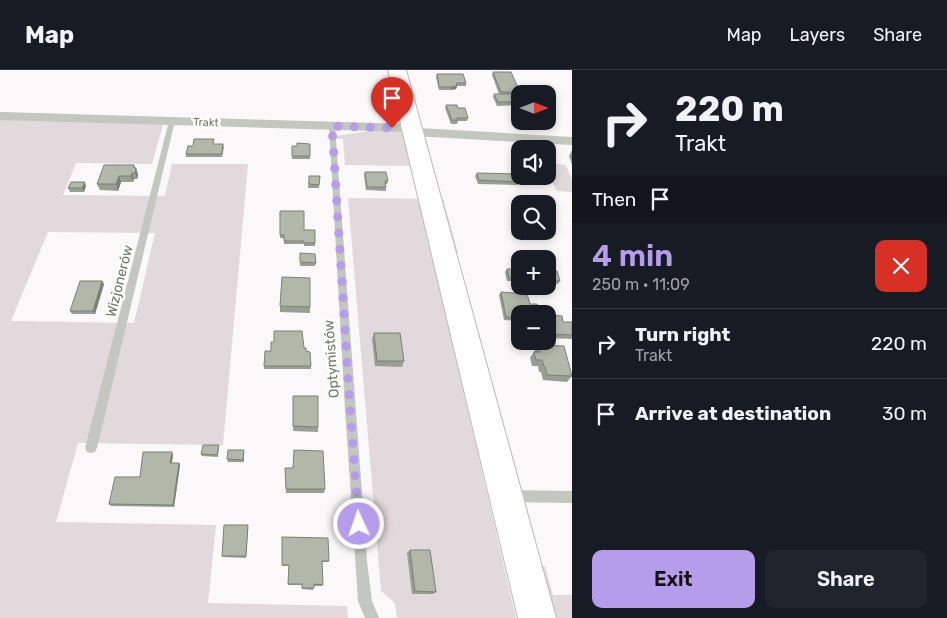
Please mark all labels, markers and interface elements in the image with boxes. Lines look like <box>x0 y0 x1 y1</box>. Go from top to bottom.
text: Map <box>25 21 74 49</box>
text: Map <box>727 24 762 46</box>
text: Layers <box>790 24 845 46</box>
text: Share <box>873 24 922 46</box>
pin <box>371 77 413 128</box>
icon: arrive <box>378 84 406 112</box>
north arrow <box>511 85 556 130</box>
map controls <box>511 85 556 350</box>
text: 220 m <box>675 88 784 130</box>
icon: right <box>592 90 657 155</box>
street label: Trakt <box>193 116 220 129</box>
text: Trakt <box>675 130 726 157</box>
button: sound <box>511 140 556 185</box>
icon: arrive <box>646 185 674 213</box>
text: Then <box>592 188 636 211</box>
button: search <box>511 195 556 240</box>
text: 4 min <box>592 238 673 274</box>
button: close <box>875 240 927 292</box>
street label: Wizjonerów <box>102 243 137 319</box>
button: + <box>511 250 556 295</box>
text: 250 m · 11:09 <box>592 275 690 294</box>
button: − <box>511 305 556 350</box>
street label: Optymistów <box>320 319 343 399</box>
text: Turn right <box>635 323 730 346</box>
icon: right <box>592 330 620 358</box>
text: 220 m <box>871 332 927 355</box>
text: Trakt <box>635 346 672 365</box>
icon: arrive <box>592 400 620 428</box>
text: Arrive at destination <box>635 402 831 425</box>
text: 30 m <box>882 402 927 425</box>
position arrow <box>332 497 384 549</box>
button: Exit <box>592 550 755 608</box>
button: Share <box>765 550 927 608</box>

